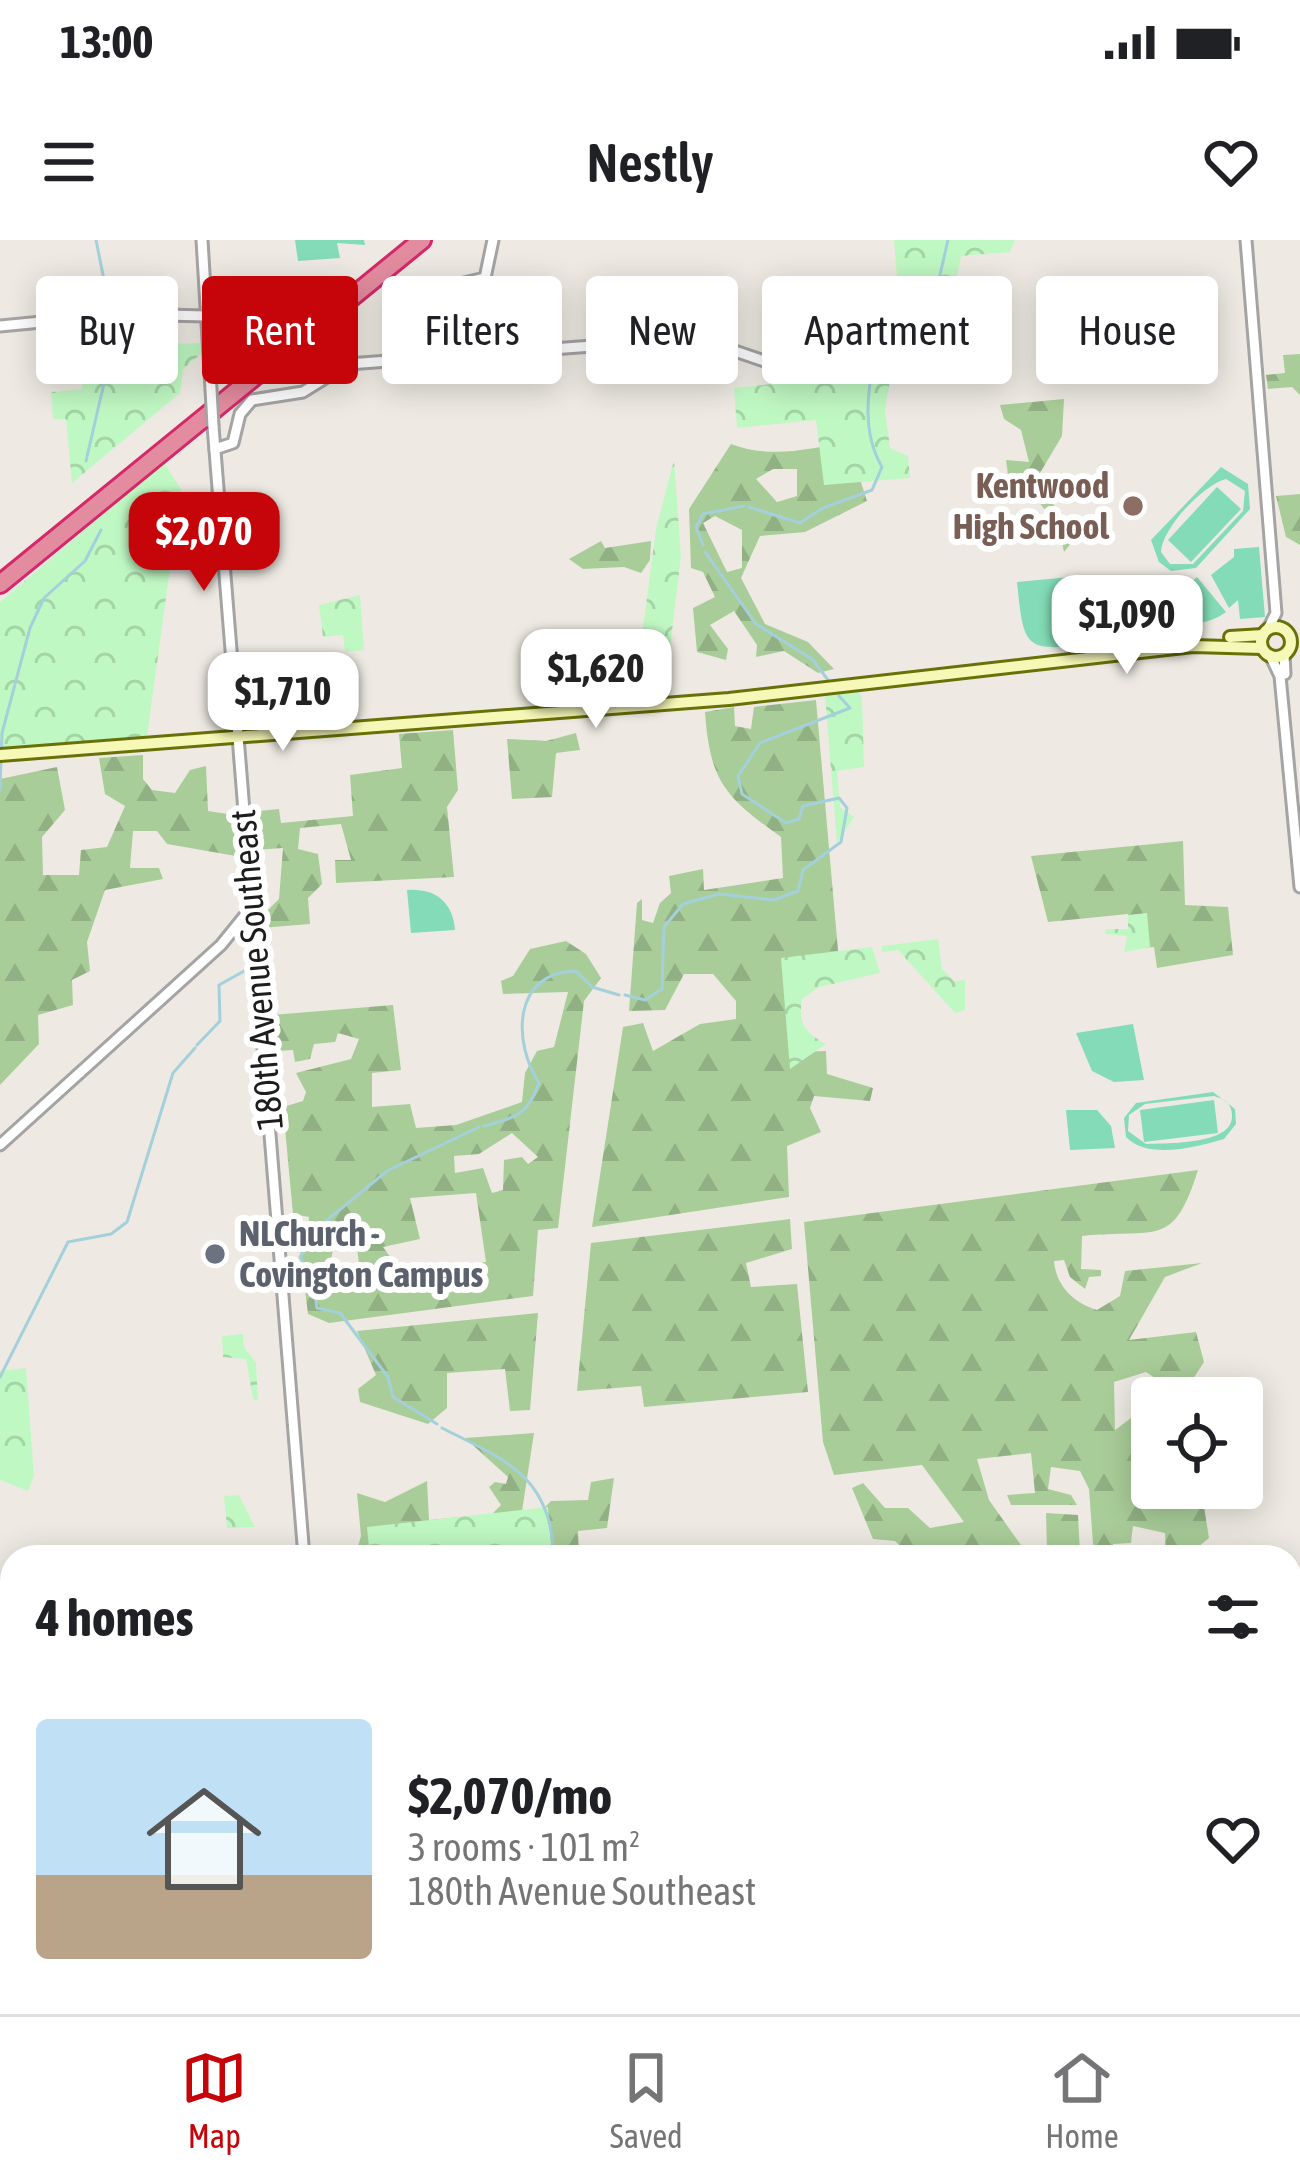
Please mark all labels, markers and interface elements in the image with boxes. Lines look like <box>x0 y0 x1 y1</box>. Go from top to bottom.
text: 13:00 <box>60 16 154 68</box>
icon: menu <box>36 129 102 195</box>
icon: heart <box>1198 129 1264 195</box>
text: Nestly <box>586 132 714 193</box>
chip: Buy <box>36 276 178 384</box>
chip: Rent <box>202 276 358 384</box>
chip: Filters <box>382 276 562 384</box>
chip: New <box>586 276 738 384</box>
chip: Apartment <box>762 276 1012 384</box>
chip: House <box>1036 276 1218 384</box>
place label: Kentwood High School <box>953 464 1109 547</box>
pin: $2,070 <box>106 492 302 594</box>
marker: Kentwood High School <box>1120 493 1146 519</box>
text: $2,070 <box>156 509 252 553</box>
pin: $1,090 <box>1029 575 1225 677</box>
text: $1,090 <box>1079 592 1175 636</box>
pin: $1,620 <box>498 629 694 731</box>
text: $1,620 <box>548 646 644 690</box>
pin: $1,710 <box>185 652 381 754</box>
text: $1,710 <box>235 669 331 713</box>
street label: 180th Avenue Southeast <box>221 808 291 1132</box>
place label: NLChurch - Covington Campus <box>239 1212 483 1295</box>
marker: NLChurch - Covington Campus <box>202 1241 228 1267</box>
map controls <box>1131 1377 1263 1509</box>
button: locate <box>1131 1377 1263 1509</box>
icon: filters <box>1200 1584 1266 1650</box>
text: 4 homes <box>36 1588 194 1647</box>
text: $2,070/mo <box>408 1766 612 1825</box>
icon: home <box>132 1767 276 1911</box>
icon: heart <box>1200 1806 1266 1872</box>
text: 3 rooms · 101 m² <box>408 1825 640 1869</box>
text: 180th Avenue Southeast <box>408 1869 756 1913</box>
tab: Map <box>181 2045 247 2155</box>
tab: Saved <box>610 2045 683 2155</box>
tab: Home <box>1045 2045 1119 2155</box>

